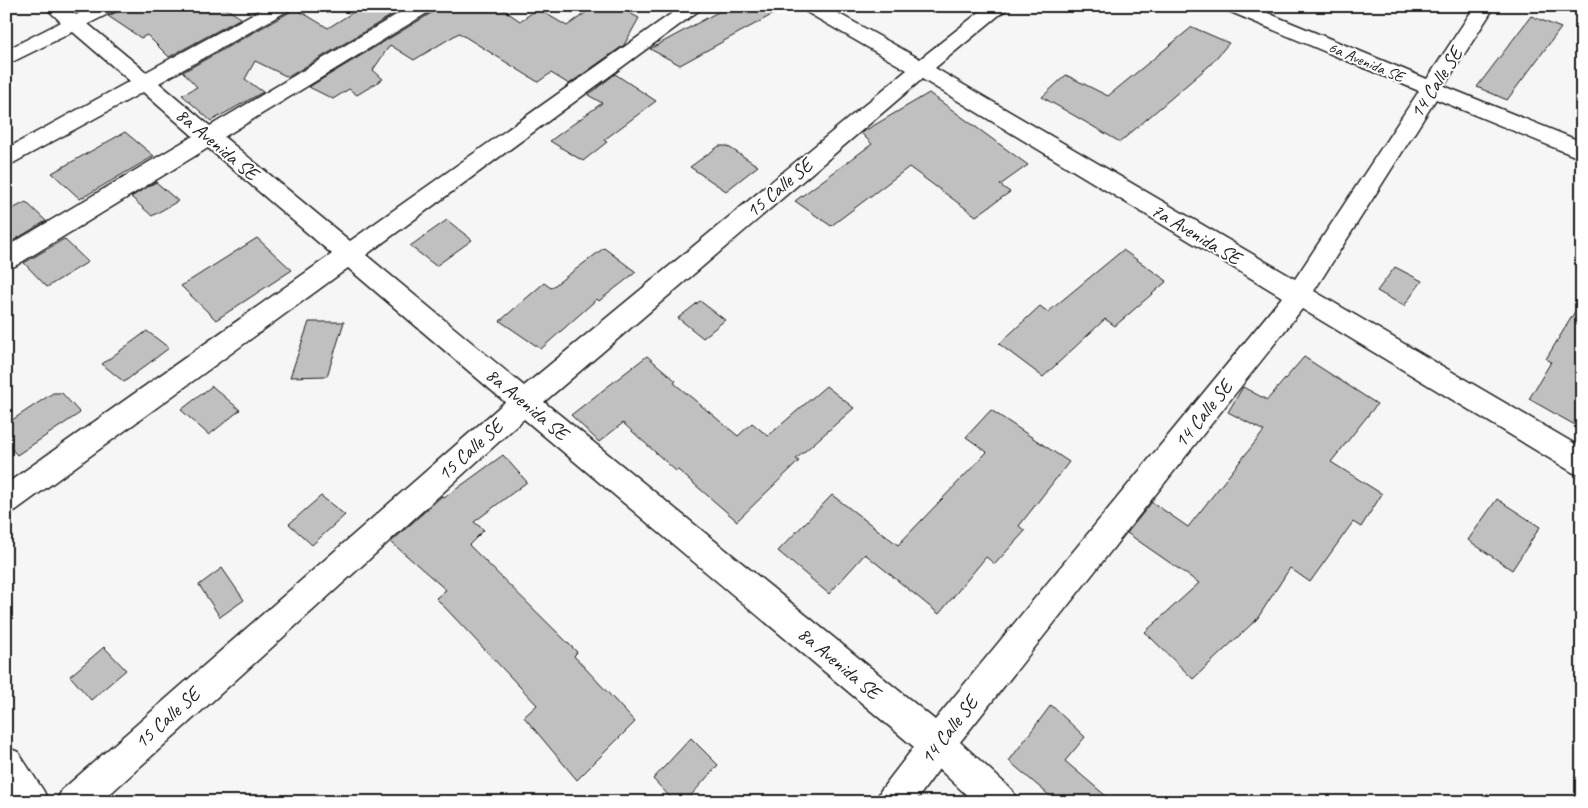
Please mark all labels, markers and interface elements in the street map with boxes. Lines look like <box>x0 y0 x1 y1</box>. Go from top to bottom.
street label: 6a Avenida SE <box>1325 37 1409 88</box>
street label: 14 Calle SE <box>1404 41 1469 123</box>
street label: 8a Avenida SE <box>171 102 265 187</box>
street label: 15 Calle SE <box>741 151 819 223</box>
street label: 7a Avenida SE <box>1147 198 1247 272</box>
street label: 8a Avenida SE <box>481 362 575 447</box>
street label: 14 Calle SE <box>1168 373 1239 453</box>
street label: 15 Calle SE <box>432 413 510 486</box>
street label: 8a Avenida SE <box>793 621 887 706</box>
street label: 15 Calle SE <box>129 681 207 754</box>
street label: 14 Calle SE <box>915 689 985 769</box>

